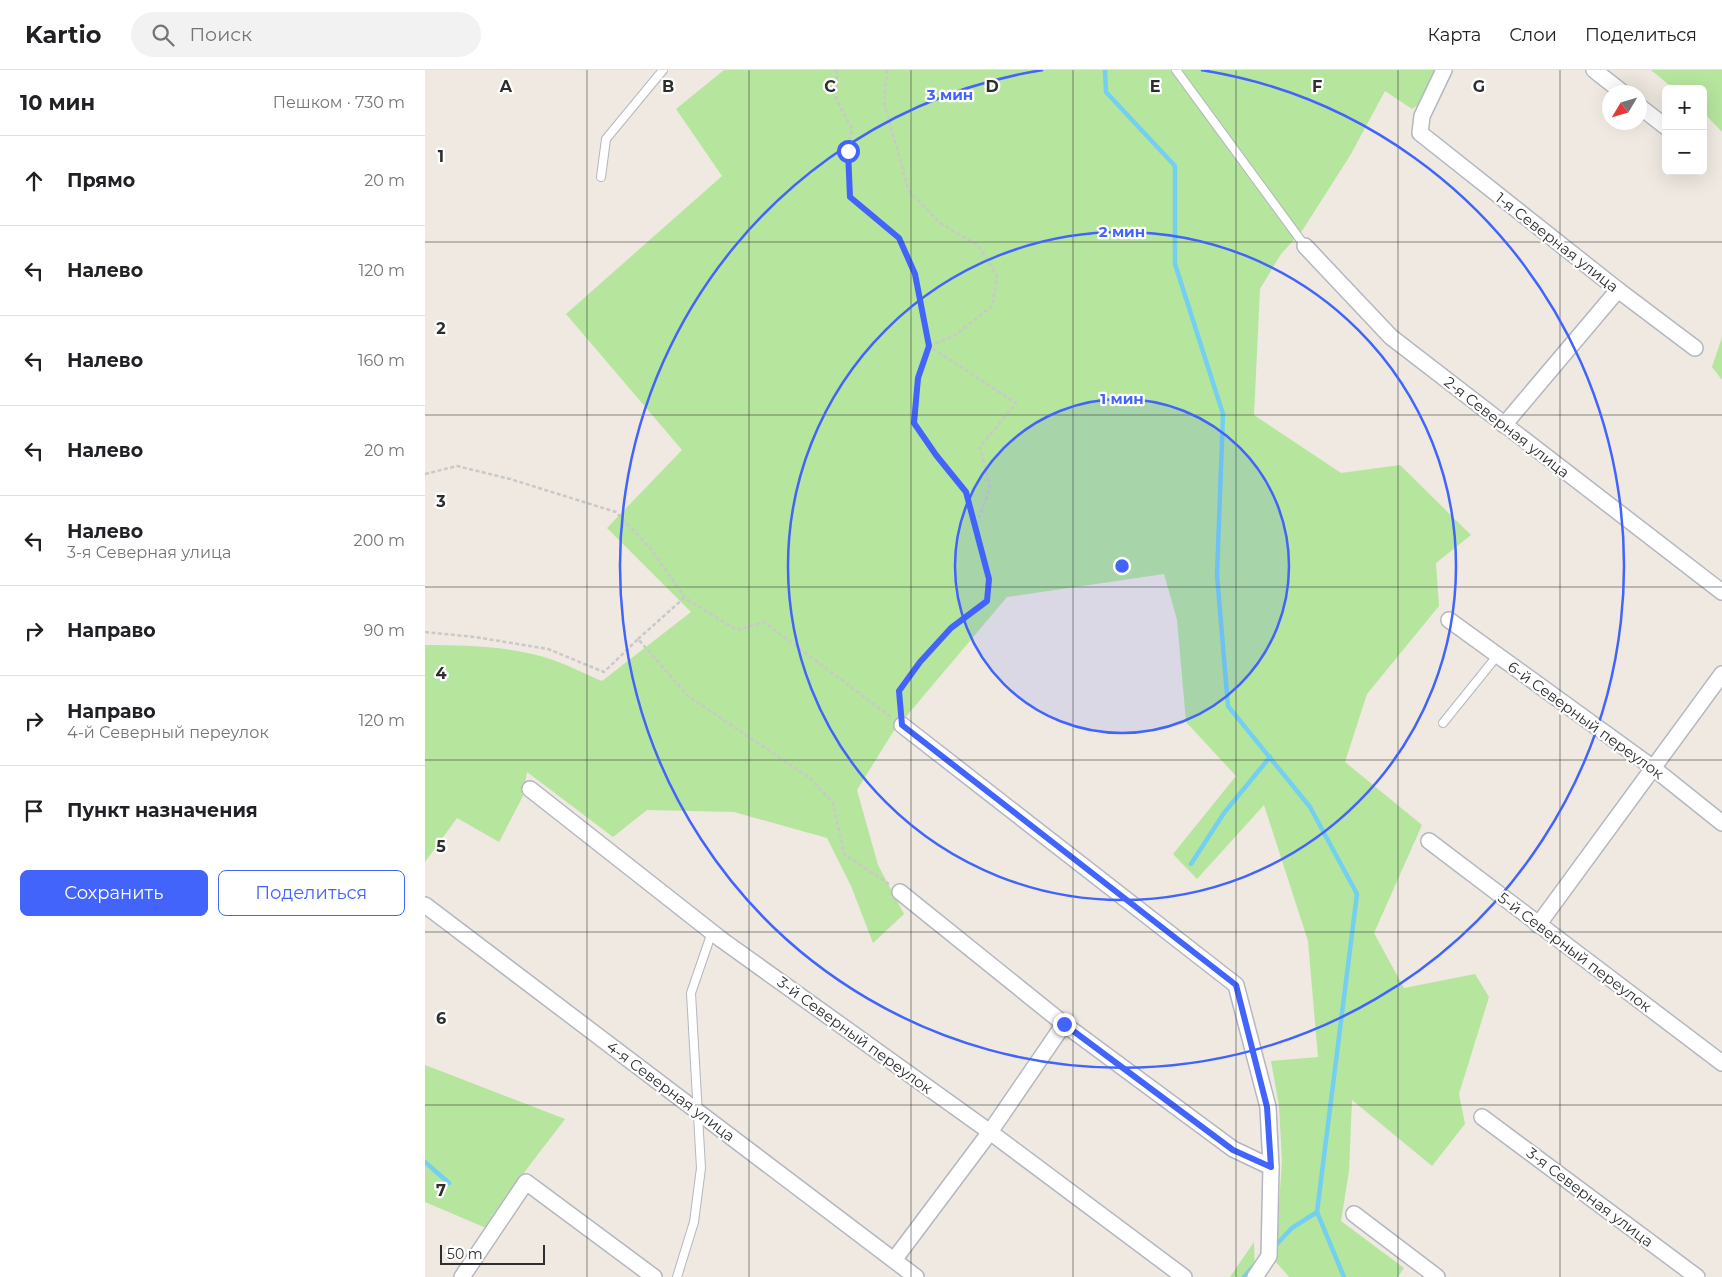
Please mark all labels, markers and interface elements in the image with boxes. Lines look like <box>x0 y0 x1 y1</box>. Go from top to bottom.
search box <box>131 12 481 57</box>
text: Kartio <box>25 20 101 49</box>
icon: search <box>149 21 177 49</box>
text: Поиск <box>189 23 252 46</box>
text: Карта <box>1427 24 1481 46</box>
text: Слои <box>1509 24 1557 46</box>
text: Поделиться <box>1585 24 1697 46</box>
text: A <box>499 77 513 96</box>
text: B <box>662 77 674 96</box>
text: C <box>824 77 836 96</box>
text: D <box>985 77 999 96</box>
text: E <box>1150 77 1160 96</box>
text: F <box>1312 77 1322 96</box>
text: G <box>1473 77 1485 96</box>
text: 3 мин <box>926 85 973 104</box>
north arrow <box>1602 85 1647 130</box>
map controls <box>1662 85 1707 175</box>
button: + <box>1662 85 1707 130</box>
text: 10 мин <box>20 90 95 115</box>
text: Пешком · 730 m <box>273 93 405 112</box>
button: − <box>1662 130 1707 175</box>
route start <box>837 140 860 163</box>
text: 1 <box>438 147 444 166</box>
icon: ahead <box>20 167 48 195</box>
text: Прямо <box>67 169 135 192</box>
text: 20 m <box>364 171 405 190</box>
street label: 1-я Северная улица <box>1492 188 1622 296</box>
text: 2 мин <box>1099 222 1145 241</box>
icon: left <box>20 257 48 285</box>
text: Налево <box>67 259 143 282</box>
text: 120 m <box>358 261 405 280</box>
text: 2 <box>436 319 446 338</box>
icon: left <box>20 347 48 375</box>
text: Налево <box>67 349 143 372</box>
text: 160 m <box>358 351 405 370</box>
street label: 2-я Северная улица <box>1441 372 1573 482</box>
text: 1 мин <box>1100 389 1144 408</box>
icon: left <box>20 437 48 465</box>
text: Налево <box>67 439 143 462</box>
text: 20 m <box>364 441 405 460</box>
text: 3 <box>435 492 446 511</box>
text: Налево <box>67 520 143 543</box>
icon: left <box>20 527 48 555</box>
text: 200 m <box>354 531 405 550</box>
text: 3-я Северная улица <box>67 543 231 562</box>
centre of rings <box>1113 557 1131 575</box>
icon: right <box>20 617 48 645</box>
text: Направо <box>67 619 156 642</box>
text: 90 m <box>363 621 405 640</box>
street label: 6-й Северный переулок <box>1504 657 1668 783</box>
text: 4 <box>435 664 447 683</box>
text: Направо <box>67 700 156 723</box>
icon: right <box>20 707 48 735</box>
text: 120 m <box>358 711 405 730</box>
text: 4-й Северный переулок <box>67 723 269 742</box>
icon: arrive <box>20 797 48 825</box>
text: Пункт назначения <box>67 799 258 822</box>
text: 5 <box>436 837 446 856</box>
button: Сохранить <box>20 870 208 916</box>
button: Поделиться <box>218 870 405 916</box>
street label: 5-й Северный переулок <box>1494 888 1656 1016</box>
street label: 3-й Северный переулок <box>774 972 937 1098</box>
text: 6 <box>436 1009 446 1028</box>
route end <box>1053 1013 1076 1036</box>
street label: 4-я Северная улица <box>603 1037 739 1145</box>
street label: 3-я Северная улица <box>1523 1143 1657 1251</box>
text: 7 <box>436 1181 446 1200</box>
scale bar <box>440 1242 545 1265</box>
text: 50 m <box>447 1245 483 1263</box>

